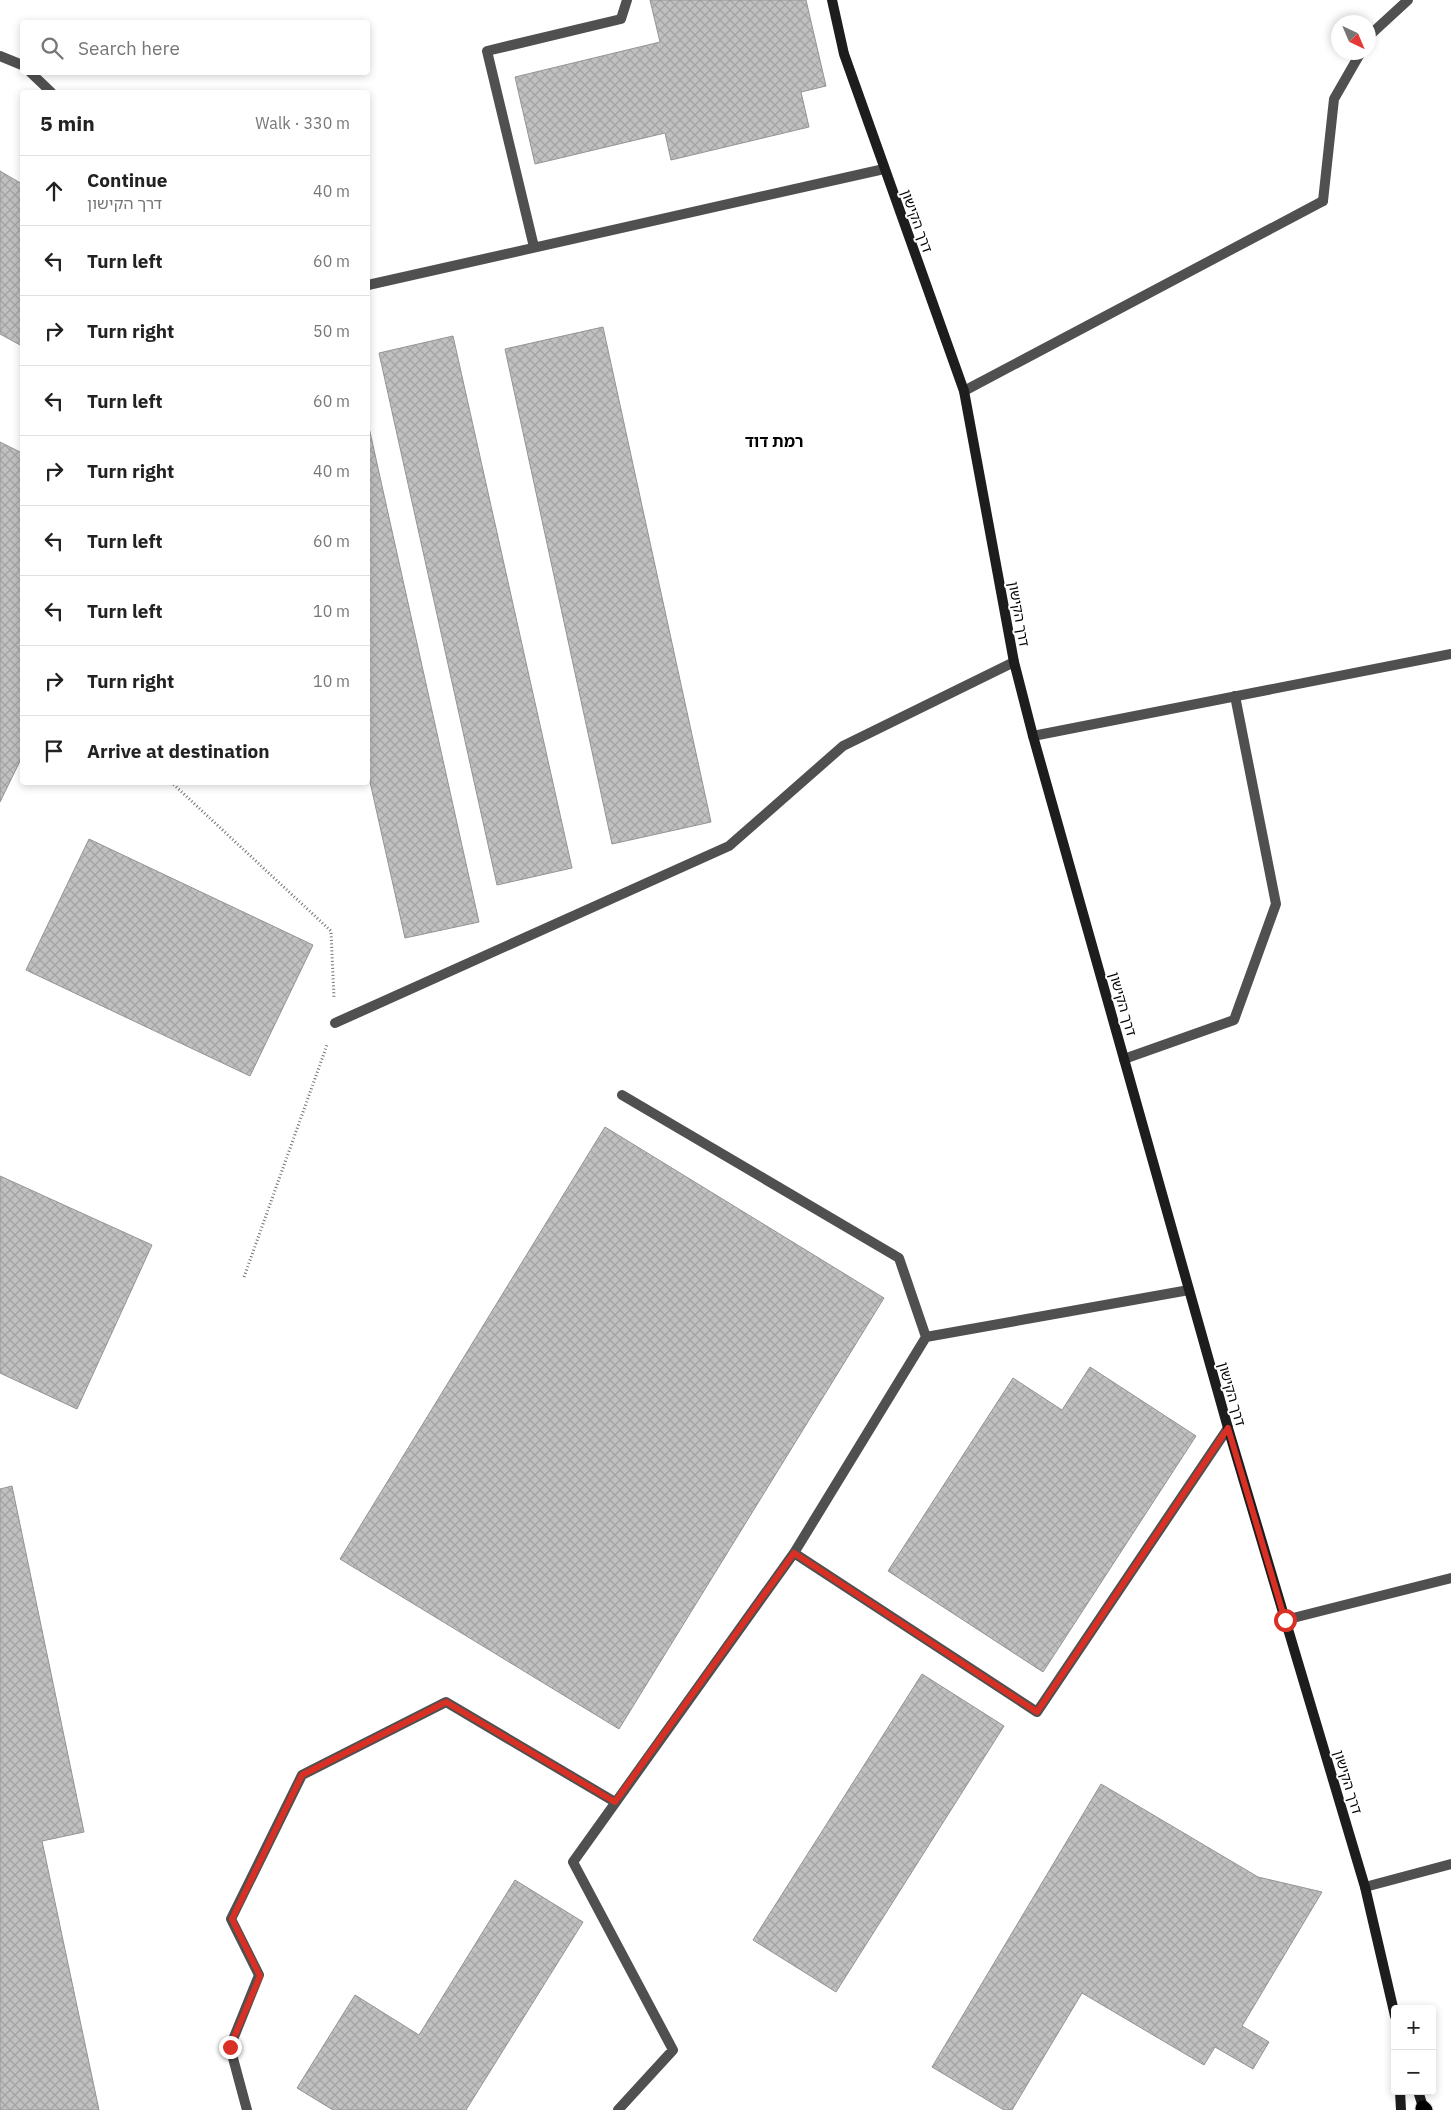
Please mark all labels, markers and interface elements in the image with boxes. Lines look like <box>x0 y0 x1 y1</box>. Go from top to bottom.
north arrow <box>1331 15 1376 60</box>
search box <box>20 20 370 75</box>
icon: search <box>38 34 66 62</box>
text: Search here <box>78 36 180 60</box>
text: 5 min <box>40 109 95 137</box>
text: Walk · 330 m <box>255 113 350 133</box>
text: Continue <box>87 168 167 192</box>
icon: ahead <box>40 177 68 205</box>
text: 40 m <box>313 181 350 201</box>
street label: דרך הקישון <box>897 187 937 255</box>
text: דרך הקישון <box>87 193 162 213</box>
icon: left <box>40 247 68 275</box>
text: Turn left <box>87 249 163 273</box>
text: 60 m <box>313 251 350 271</box>
icon: right <box>40 317 68 345</box>
text: Turn right <box>87 319 174 343</box>
text: 50 m <box>313 321 350 341</box>
icon: left <box>40 387 68 415</box>
text: Turn left <box>87 389 163 413</box>
text: 60 m <box>313 391 350 411</box>
district label: רמת דוד <box>745 431 803 451</box>
icon: right <box>40 457 68 485</box>
text: Turn right <box>87 459 174 483</box>
text: 40 m <box>313 461 350 481</box>
icon: left <box>40 527 68 555</box>
text: Turn left <box>87 529 163 553</box>
text: 60 m <box>313 531 350 551</box>
street label: דרך הקישון <box>1004 580 1034 648</box>
icon: left <box>40 597 68 625</box>
text: Turn left <box>87 599 163 623</box>
text: 10 m <box>313 601 350 621</box>
icon: right <box>40 667 68 695</box>
text: Turn right <box>87 669 174 693</box>
text: 10 m <box>313 671 350 691</box>
icon: arrive <box>40 737 68 765</box>
text: Arrive at destination <box>87 739 270 763</box>
street label: דרך הקישון <box>1105 970 1141 1039</box>
street label: דרך הקישון <box>1214 1360 1250 1429</box>
route start <box>1274 1609 1297 1632</box>
street label: דרך הקישון <box>1330 1748 1366 1817</box>
map controls <box>1391 2005 1436 2095</box>
button: + <box>1391 2005 1436 2050</box>
route end <box>219 2036 242 2059</box>
button: − <box>1391 2050 1436 2095</box>

